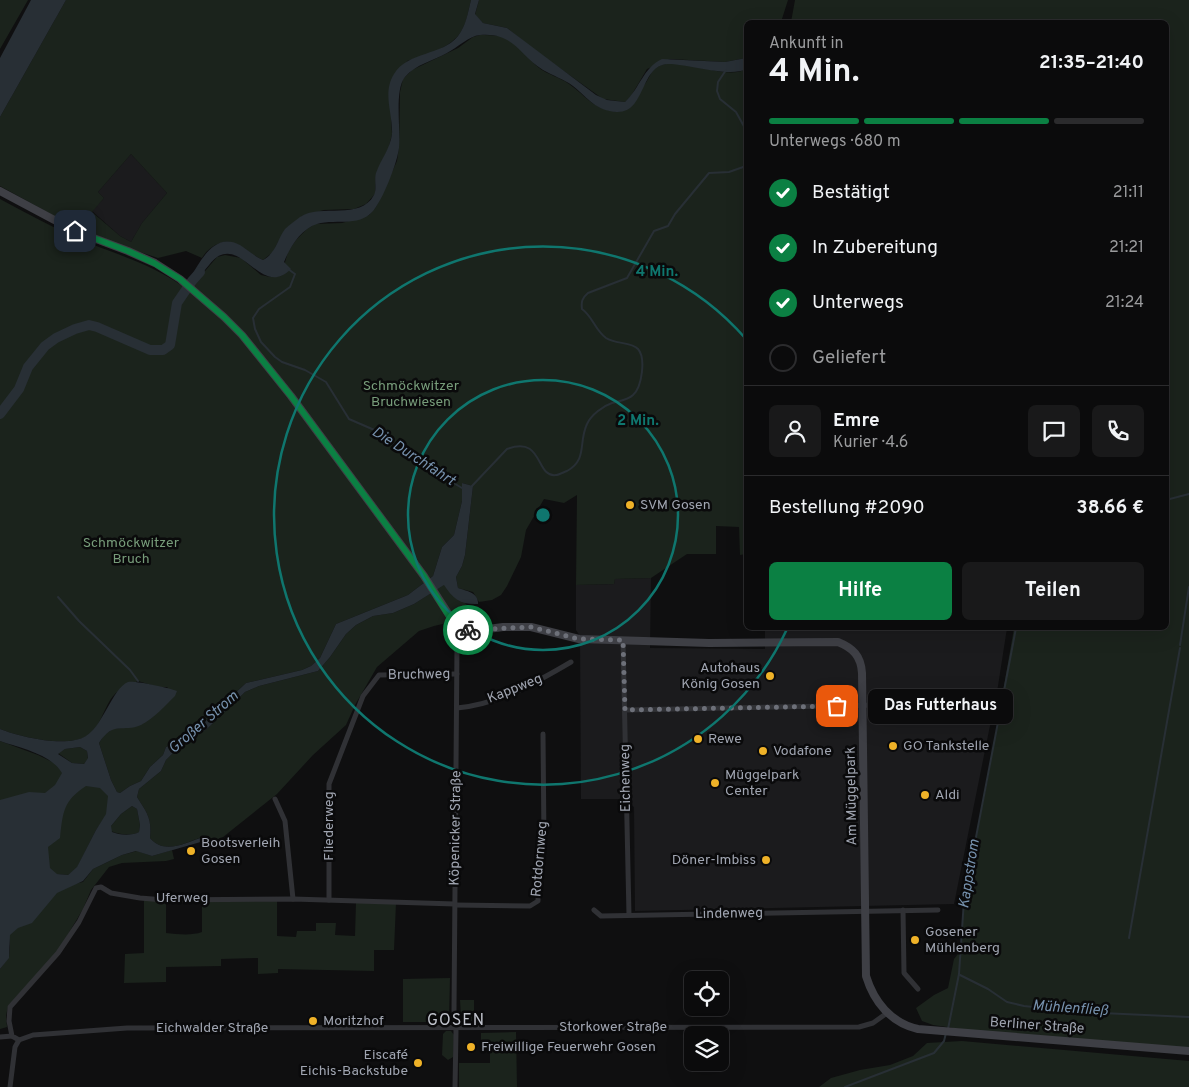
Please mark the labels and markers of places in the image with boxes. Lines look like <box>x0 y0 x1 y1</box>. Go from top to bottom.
pin <box>54 210 96 252</box>
place label: SVM Gosen <box>640 497 711 514</box>
marker: SVM Gosen <box>624 499 636 511</box>
centre of rings <box>534 506 552 524</box>
place label: Autohaus König Gosen <box>681 660 760 693</box>
marker: Autohaus König Gosen <box>764 670 776 682</box>
pin <box>816 685 858 727</box>
callout: Das Futterhaus <box>867 688 1012 724</box>
place label: Rewe <box>708 731 742 748</box>
marker: Rewe <box>692 733 704 745</box>
place label: GO Tankstelle <box>903 738 989 755</box>
marker: GO Tankstelle <box>887 740 899 752</box>
place label: Vodafone <box>773 743 832 760</box>
marker: Vodafone <box>757 745 769 757</box>
place label: Müggelpark Center <box>725 767 799 800</box>
marker: Müggelpark Center <box>709 777 721 789</box>
place label: Aldi <box>935 787 960 804</box>
marker: Aldi <box>919 789 931 801</box>
place label: Bootsverleih Gosen <box>201 835 280 868</box>
marker: Bootsverleih Gosen <box>185 845 197 857</box>
place label: Döner-Imbiss <box>672 852 756 869</box>
marker: Döner-Imbiss <box>760 854 772 866</box>
place label: Gosener Mühlenberg <box>925 924 1000 957</box>
marker: Gosener Mühlenberg <box>909 934 921 946</box>
place label: Moritzhof <box>323 1013 384 1030</box>
marker: Moritzhof <box>307 1015 319 1027</box>
place label: Freiwillige Feuerwehr Gosen <box>481 1039 656 1056</box>
marker: Freiwillige Feuerwehr Gosen <box>465 1041 477 1053</box>
place label: Eiscafé Eichis-Backstube <box>300 1047 408 1080</box>
marker: Eiscafé Eichis-Backstube <box>412 1057 424 1069</box>

